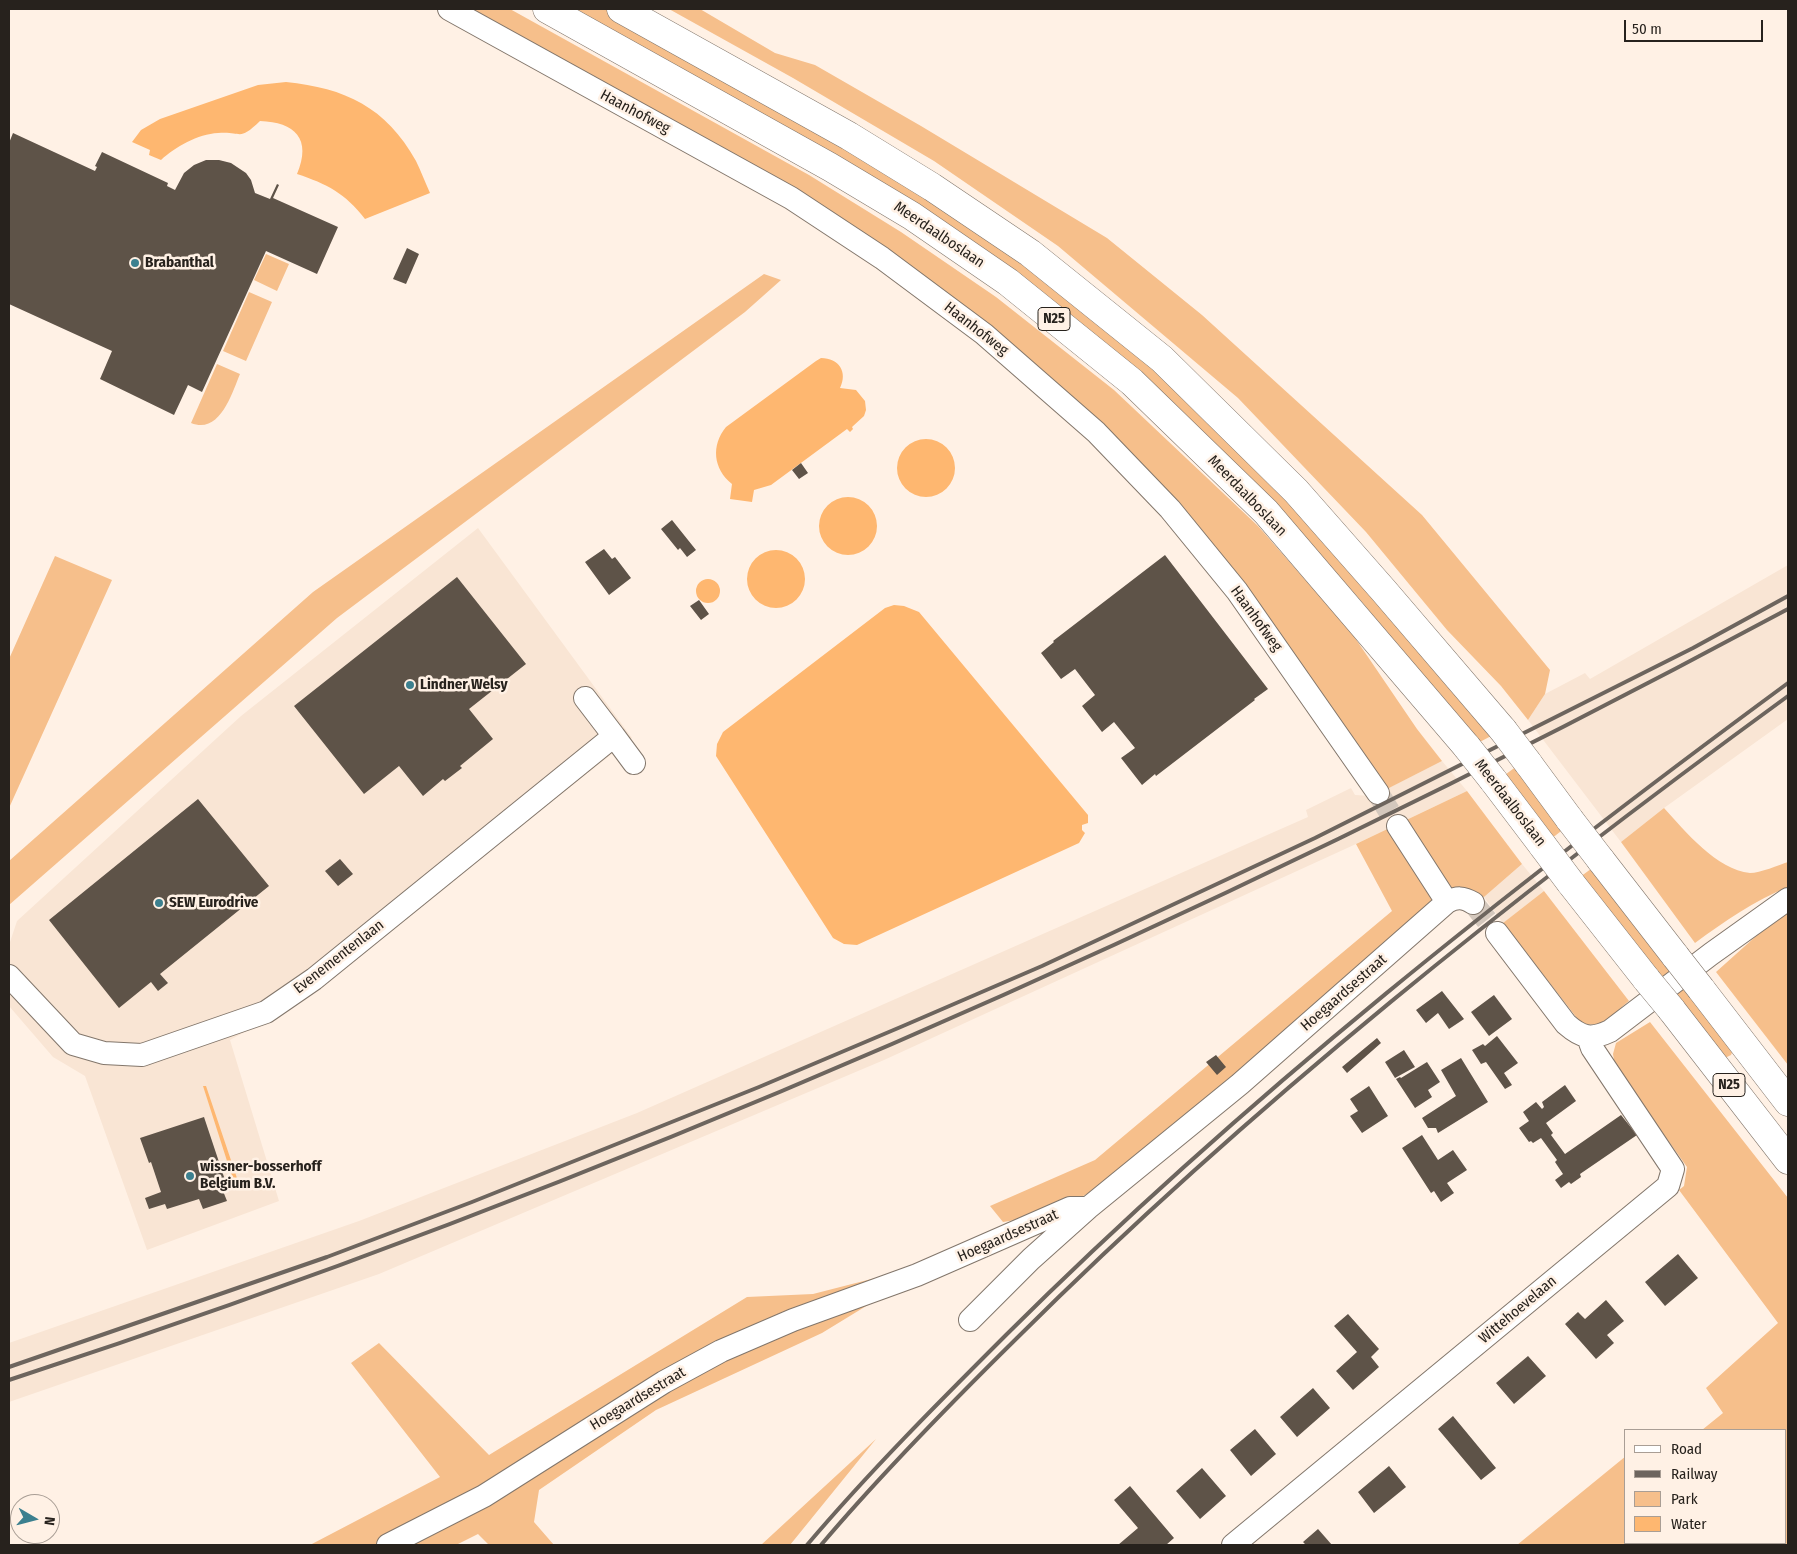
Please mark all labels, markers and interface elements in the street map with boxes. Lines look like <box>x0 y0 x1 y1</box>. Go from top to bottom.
scale bar <box>1627 10 1766 42</box>
text: 50 m <box>1632 20 1662 38</box>
street label: Haanhofweg <box>597 86 673 138</box>
street label: Meerdaalboslaan <box>890 198 988 272</box>
place label: Brabanthal <box>145 254 214 272</box>
marker: Brabanthal <box>129 257 141 269</box>
street label: Haanhofweg <box>940 298 1012 360</box>
road number: N25 <box>1038 308 1070 330</box>
street label: Meerdaalboslaan <box>1204 452 1290 540</box>
street label: Haanhofweg <box>1226 583 1286 655</box>
place label: Lindner Welsy <box>420 676 508 694</box>
marker: Lindner Welsy <box>404 679 416 691</box>
street label: Meerdaalboslaan <box>1470 756 1550 850</box>
place label: SEW Eurodrive <box>169 894 258 912</box>
marker: SEW Eurodrive <box>153 897 165 909</box>
street label: Evenementenlaan <box>290 916 388 998</box>
street label: Hoegaardsestraat <box>1297 951 1391 1035</box>
road number: N25 <box>1713 1074 1745 1096</box>
place label: wissner-bosserhoff Belgium B.V. <box>200 1158 321 1193</box>
marker: wissner-bosserhoff Belgium B.V. <box>184 1170 196 1182</box>
street label: Hoegaardsestraat <box>955 1206 1061 1266</box>
street label: Wittehoevelaan <box>1476 1272 1560 1348</box>
street label: Hoegaardsestraat <box>587 1363 689 1435</box>
legend <box>1624 1429 1787 1544</box>
text: Road <box>1671 1440 1702 1458</box>
text: Railway <box>1671 1465 1718 1483</box>
text: Park <box>1671 1490 1698 1508</box>
north arrow <box>10 1494 60 1544</box>
text: Water <box>1671 1515 1706 1533</box>
text: N <box>40 1516 58 1526</box>

